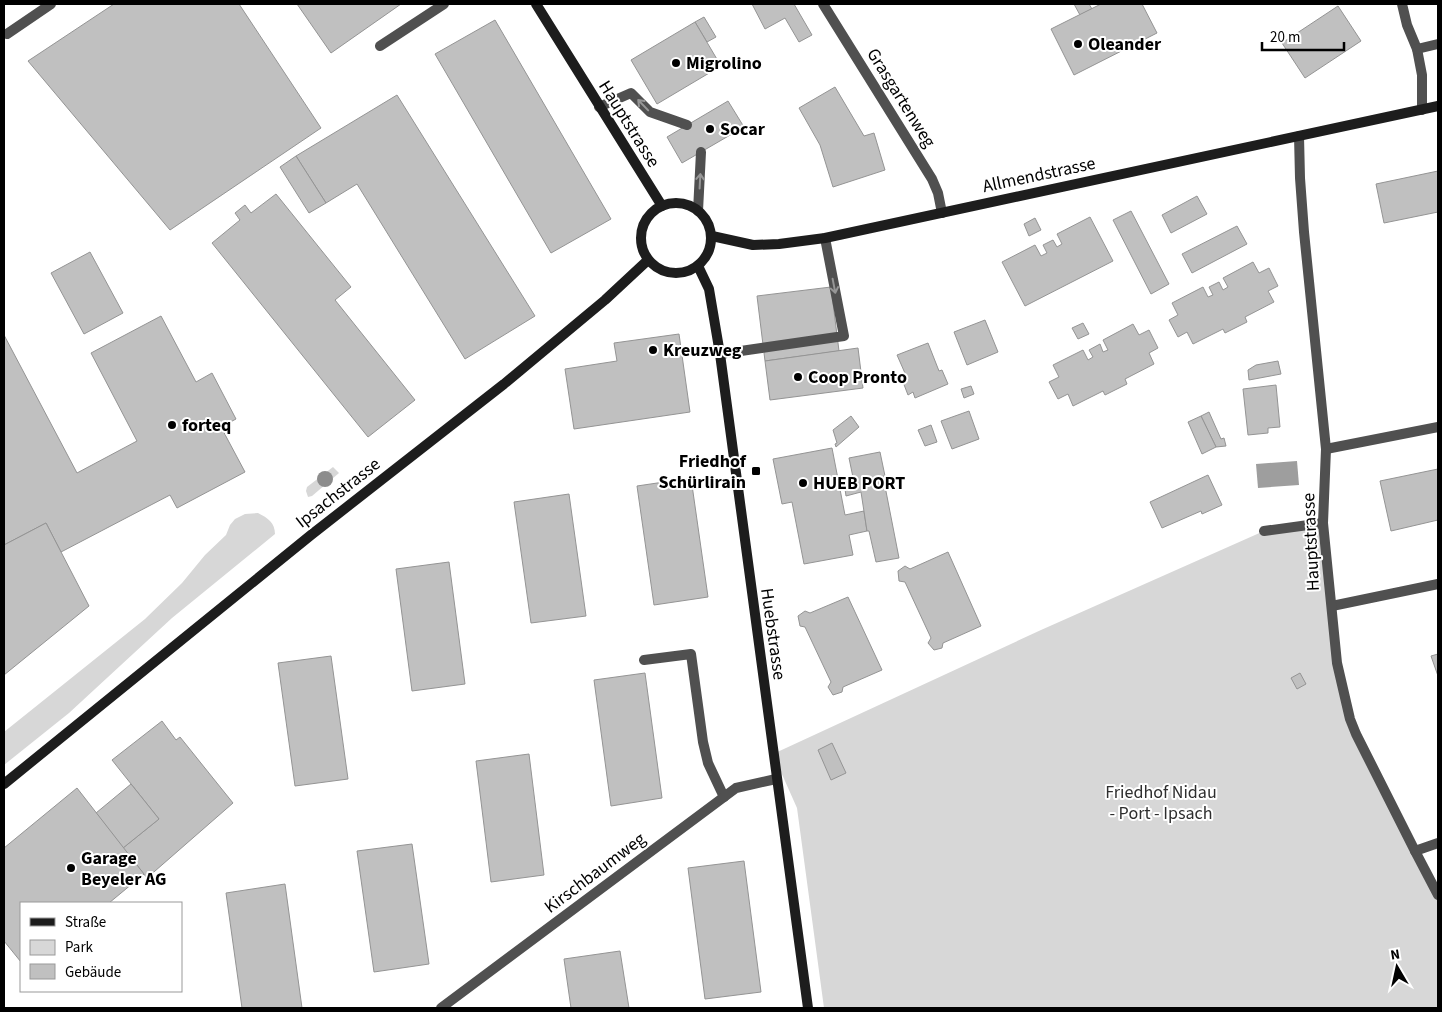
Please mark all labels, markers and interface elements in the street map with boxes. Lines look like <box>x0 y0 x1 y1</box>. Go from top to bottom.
scale bar <box>1262 20 1344 52</box>
text: 20 m <box>1270 27 1300 48</box>
place label: Oleander <box>1088 32 1162 57</box>
marker: Oleander <box>1072 38 1084 50</box>
street label: Grasgartenweg <box>860 43 942 153</box>
place label: Migrolino <box>686 51 762 76</box>
marker: Migrolino <box>670 57 682 69</box>
street label: Hauptstrasse <box>592 76 666 172</box>
one-way arrow <box>637 99 650 111</box>
place label: Socar <box>720 117 766 142</box>
marker: Socar <box>704 123 716 135</box>
street label: Allmendstrasse <box>980 151 1098 199</box>
one-way arrow <box>695 174 704 190</box>
one-way arrow <box>830 277 840 293</box>
place label: Kreuzweg <box>663 338 742 363</box>
marker: Kreuzweg <box>647 344 659 356</box>
place label: Coop Pronto <box>808 365 907 390</box>
marker: Coop Pronto <box>792 371 804 383</box>
place label: forteq <box>182 413 231 438</box>
marker: forteq <box>166 419 178 431</box>
place label: Friedhof Schürlirain <box>658 449 747 495</box>
street label: Ipsachstrasse <box>290 452 386 534</box>
marker: Friedhof Schürlirain <box>750 465 762 477</box>
place label: HUEB PORT <box>813 471 905 496</box>
marker: HUEB PORT <box>797 477 809 489</box>
street label: Hauptstrasse <box>1296 492 1326 592</box>
street label: Huebstrasse <box>754 586 792 682</box>
park label: Friedhof Nidau - Port - Ipsach <box>1105 780 1217 826</box>
street label: Kirschbaumweg <box>539 827 651 919</box>
place label: Garage Beyeler AG <box>81 846 167 892</box>
marker: Garage Beyeler AG <box>65 862 77 874</box>
legend <box>20 902 182 992</box>
text: Straße <box>65 912 106 933</box>
text: Park <box>65 937 94 958</box>
north arrow <box>1372 942 1422 992</box>
text: N <box>1389 945 1401 966</box>
text: Gebäude <box>65 962 121 983</box>

